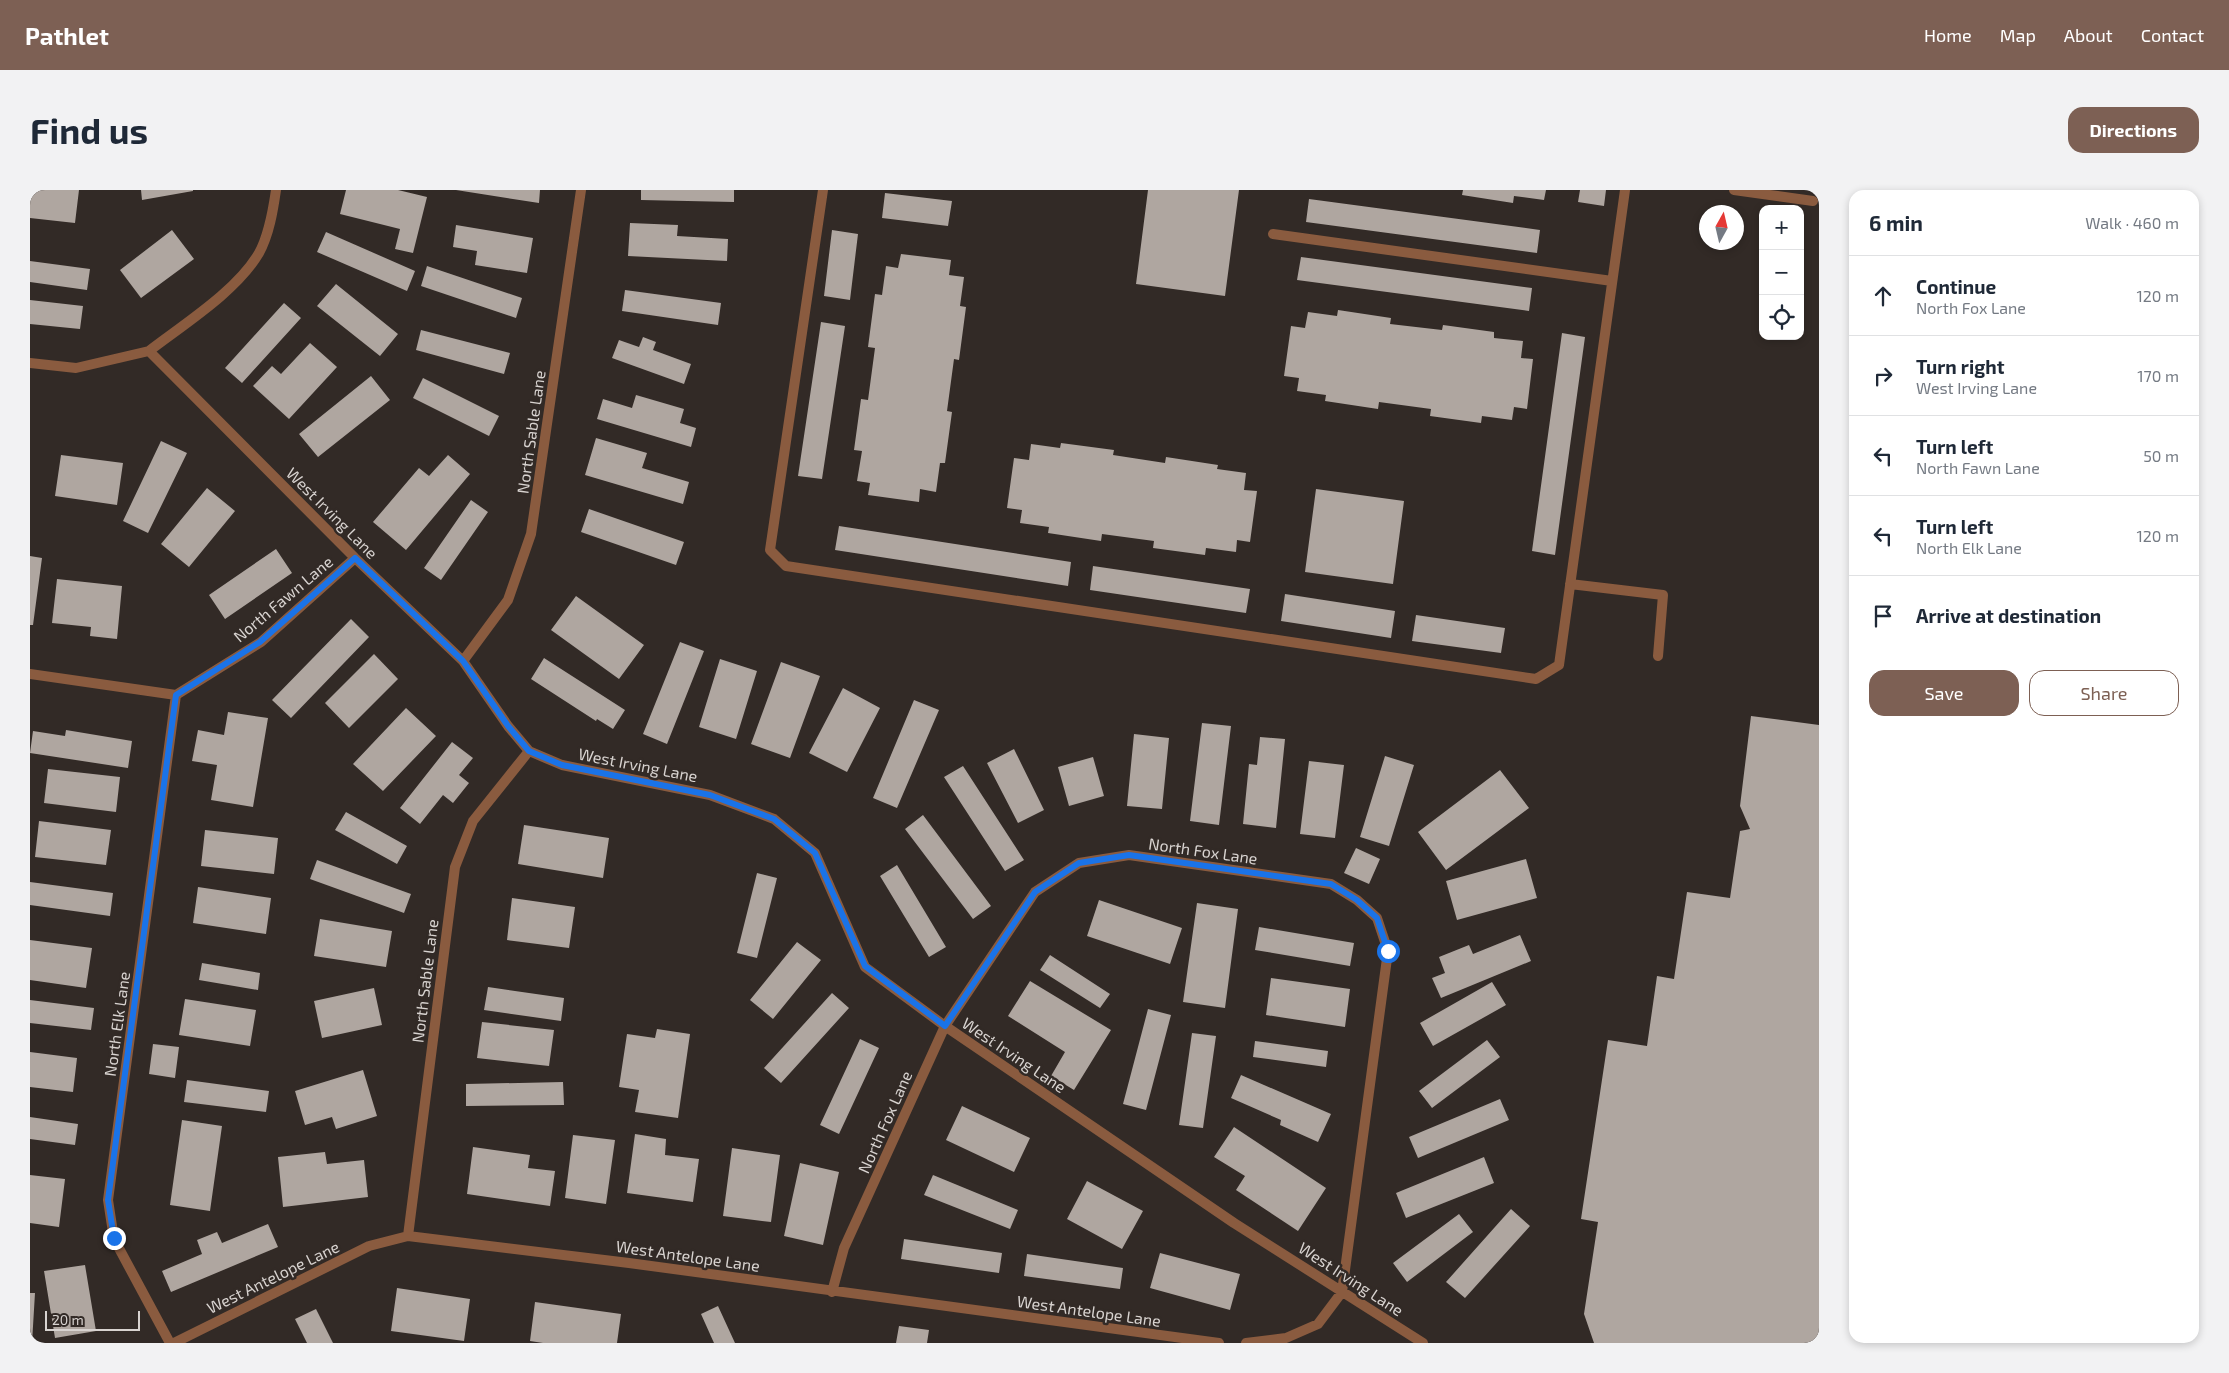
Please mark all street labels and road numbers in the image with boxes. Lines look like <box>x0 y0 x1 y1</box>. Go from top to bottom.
street label: North Sable Lane <box>512 369 549 495</box>
street label: West Irving Lane <box>283 463 382 562</box>
street label: North Fawn Lane <box>229 552 336 646</box>
street label: West Irving Lane <box>577 744 699 785</box>
street label: North Fox Lane <box>1147 833 1259 868</box>
street label: North Sable Lane <box>407 918 442 1044</box>
street label: North Elk Lane <box>100 970 133 1078</box>
street label: West Irving Lane <box>959 1013 1070 1096</box>
street label: North Fox Lane <box>854 1068 916 1176</box>
street label: West Antelope Lane <box>203 1236 342 1317</box>
street label: West Antelope Lane <box>615 1236 761 1275</box>
street label: West Irving Lane <box>1295 1238 1407 1320</box>
street label: West Antelope Lane <box>1016 1291 1162 1330</box>

